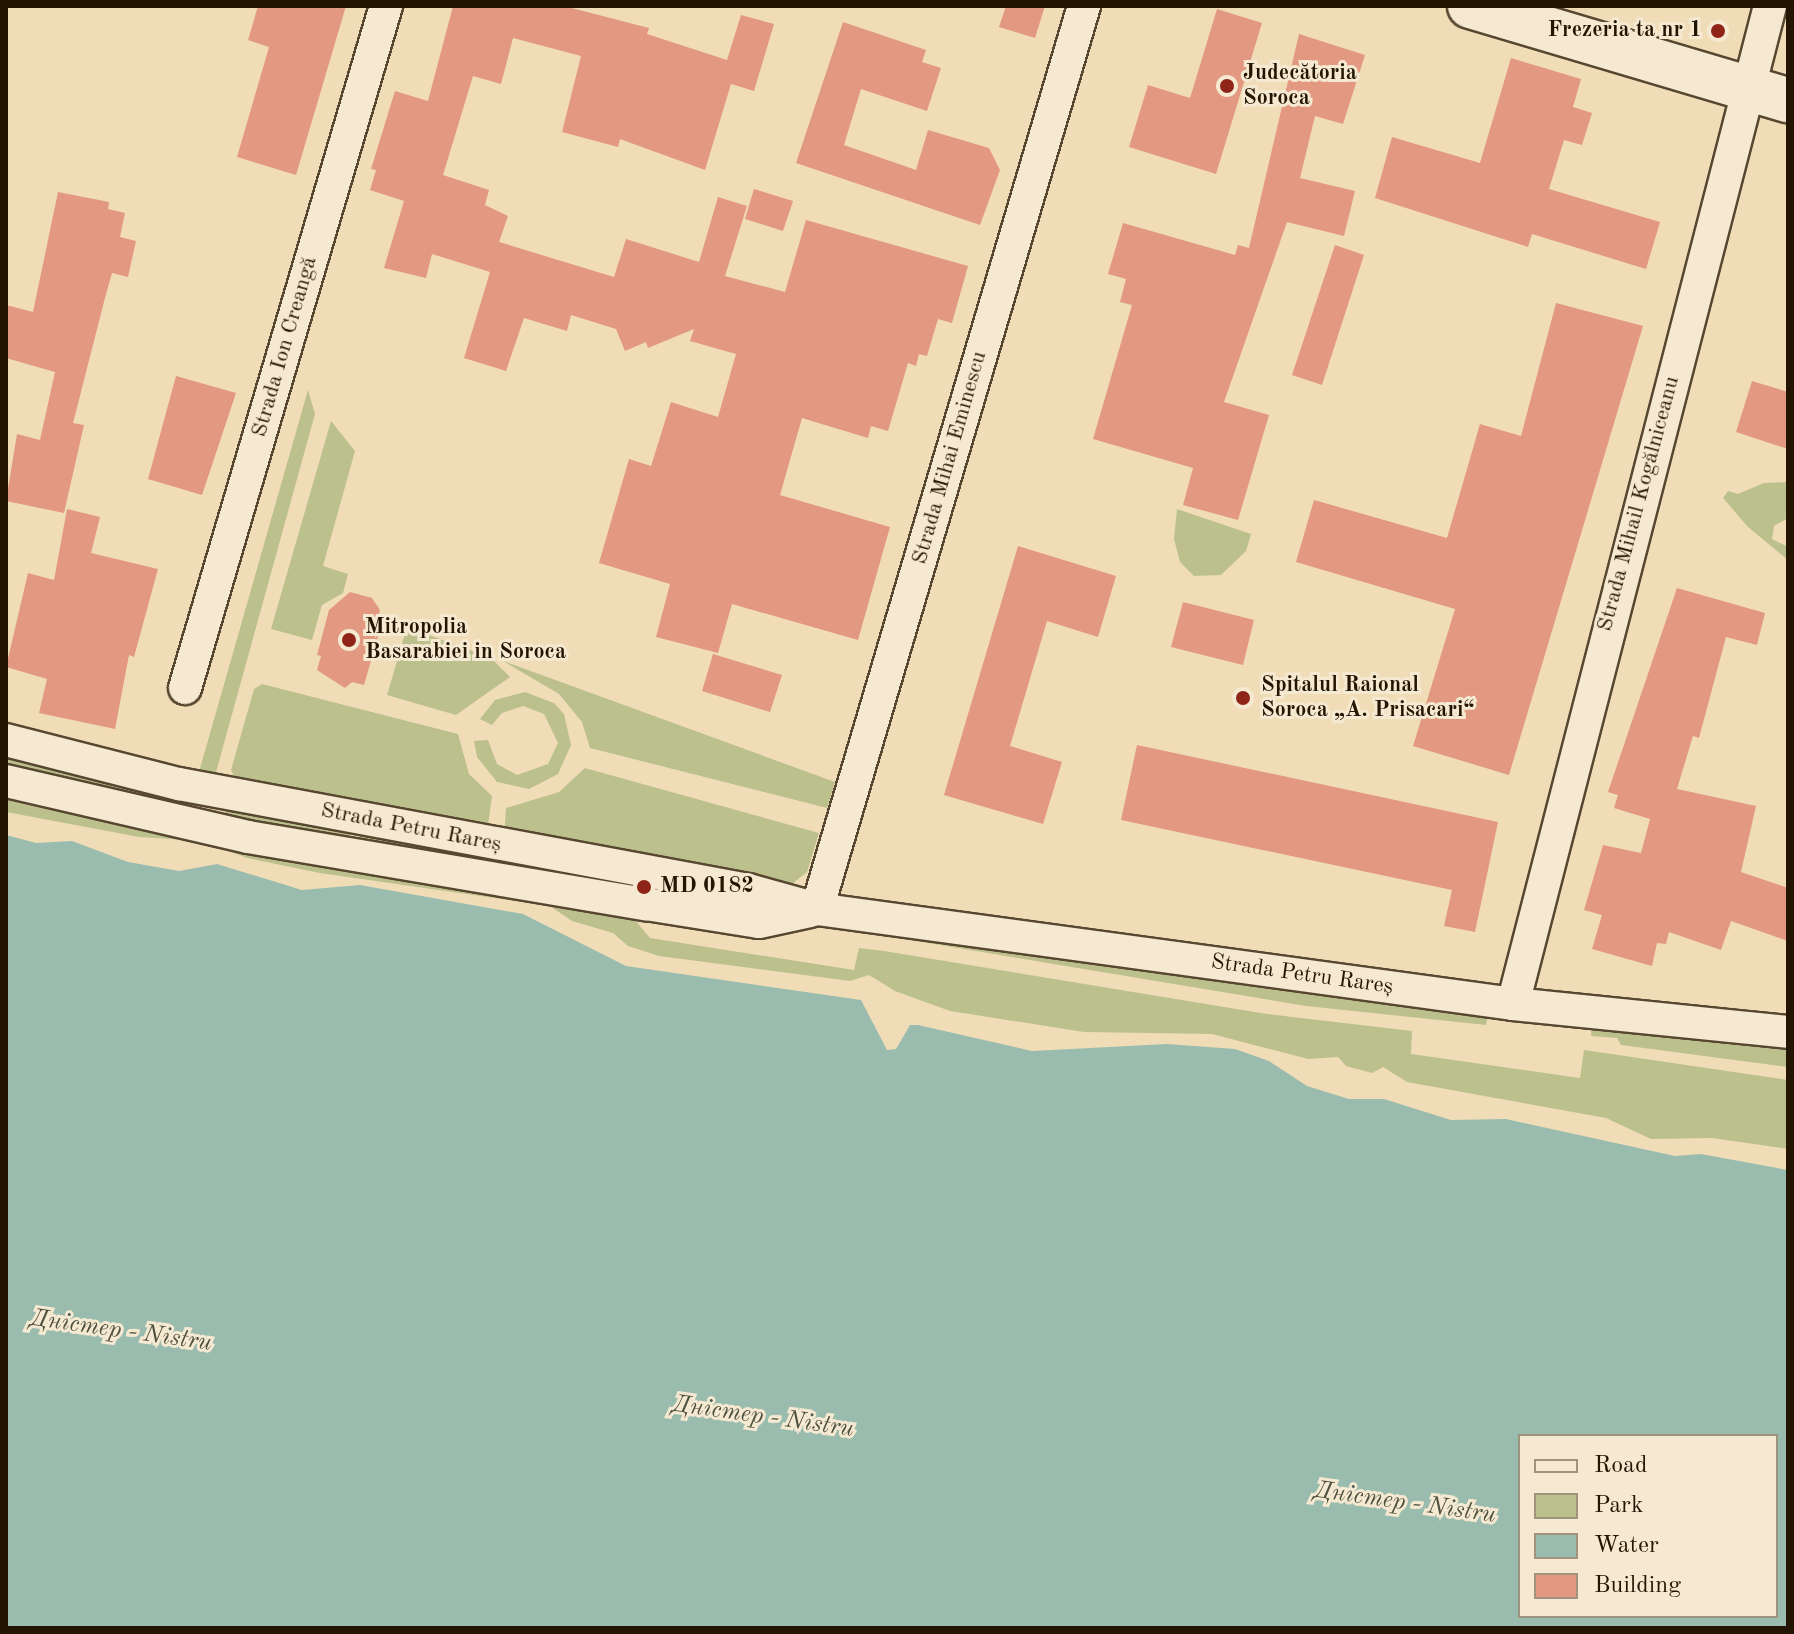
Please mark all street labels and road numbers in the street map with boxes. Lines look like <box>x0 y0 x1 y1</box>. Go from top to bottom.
street label: Strada Ion Creangă <box>247 254 323 440</box>
street label: Strada Mihai Eminescu <box>907 348 993 568</box>
street label: Strada Mihail Kogălniceanu <box>1592 373 1686 635</box>
street label: Strada Petru Rareș <box>318 798 504 858</box>
street label: Strada Petru Rareș <box>1209 949 1395 1001</box>

